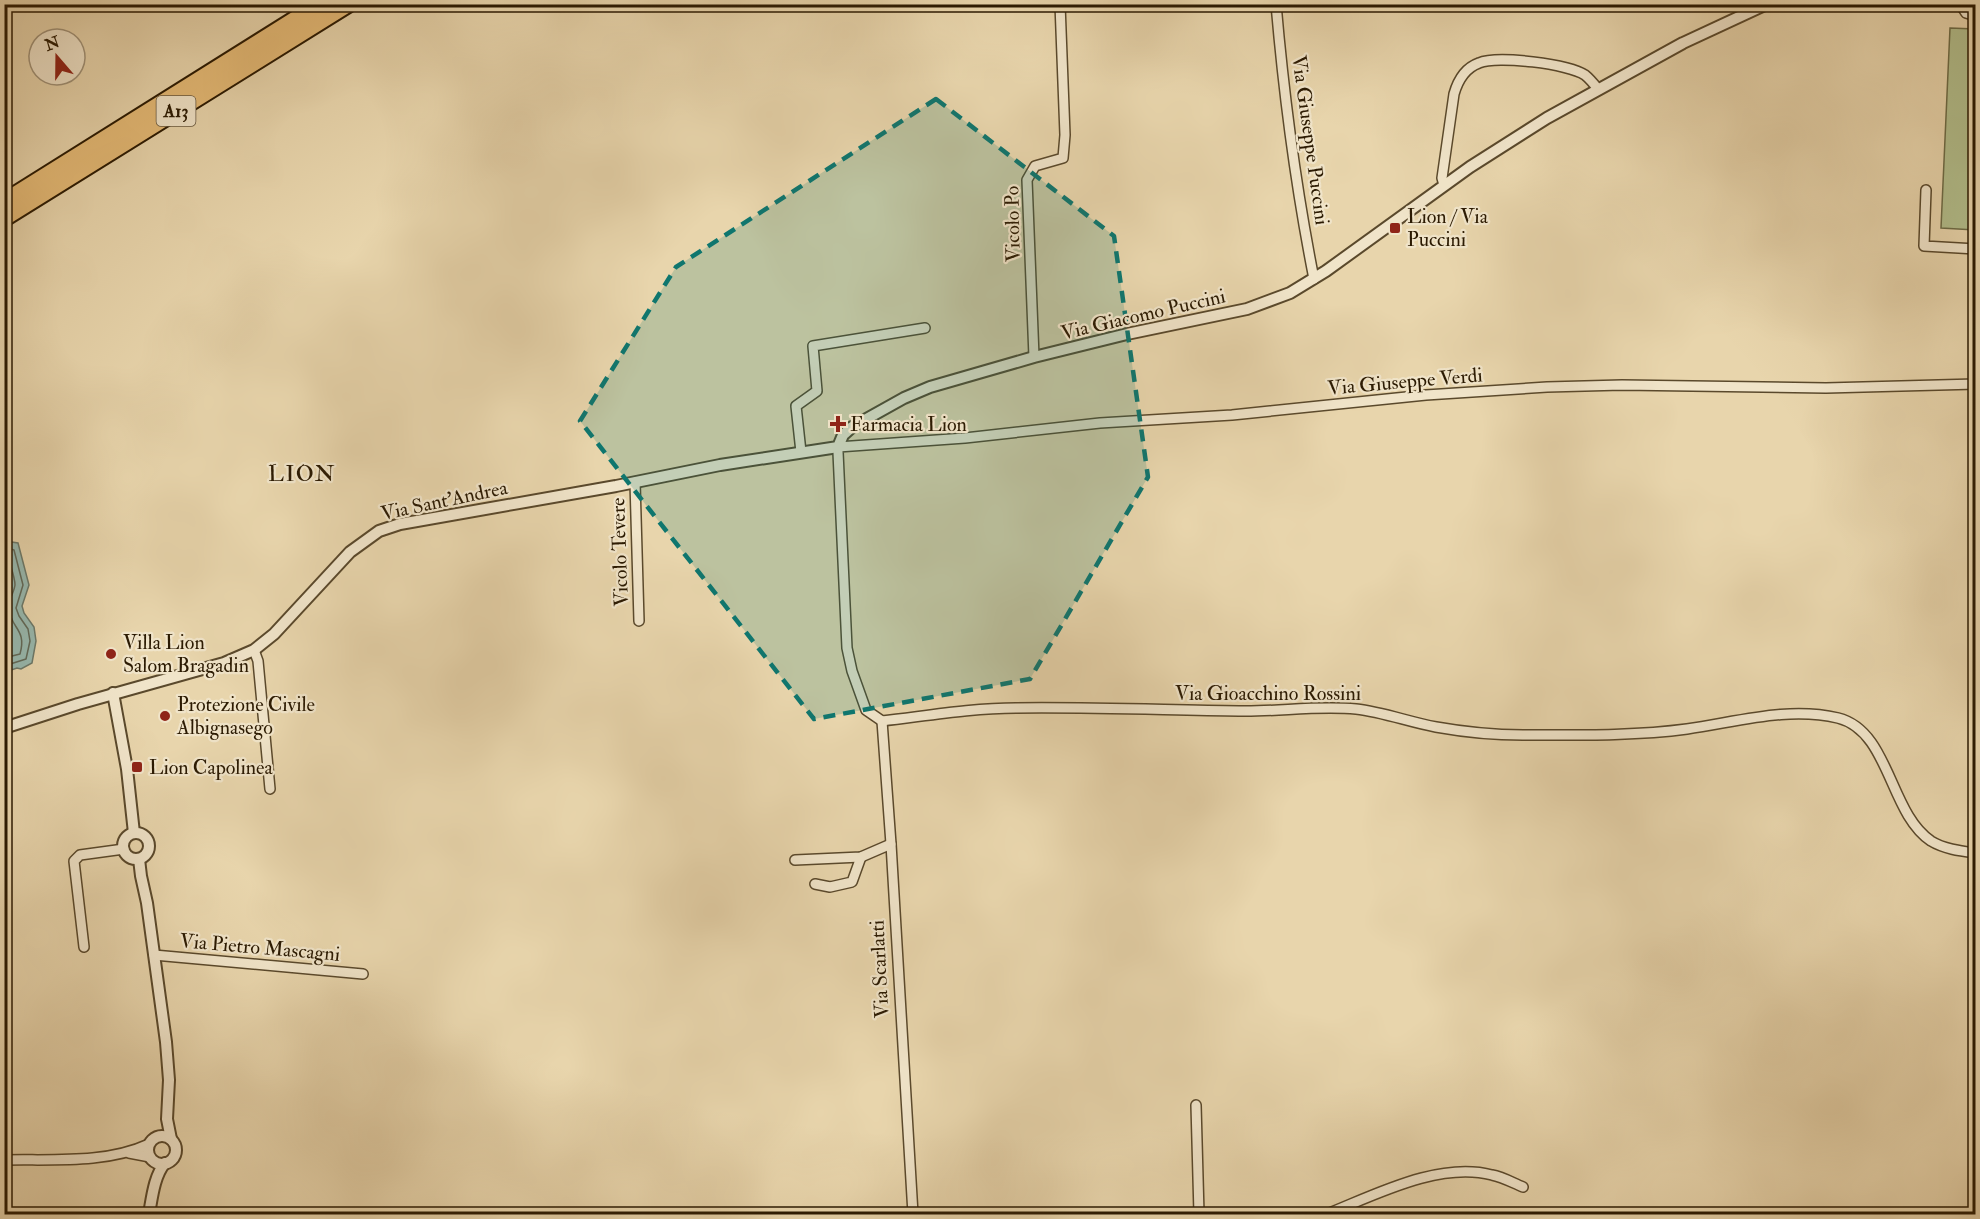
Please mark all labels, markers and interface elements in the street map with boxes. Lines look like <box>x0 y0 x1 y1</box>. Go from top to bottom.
north arrow <box>27 27 87 87</box>
text: N <box>41 32 63 56</box>
street label: Via Giuseppe Puccini <box>1285 54 1335 227</box>
road number: A13 <box>156 96 195 126</box>
street label: Vicolo Po <box>999 186 1026 262</box>
place label: Lion / Via Puccini <box>1407 204 1489 252</box>
marker: Lion / Via Puccini <box>1388 221 1402 235</box>
street label: Via Giacomo Puccini <box>1058 283 1228 346</box>
street label: Via Giuseppe Verdi <box>1326 362 1484 402</box>
place label: Farmacia Lion <box>850 412 967 437</box>
marker: Farmacia Lion <box>831 417 845 431</box>
district label: LION <box>268 460 336 488</box>
street label: Via Sant'Andrea <box>378 475 511 526</box>
street label: Vicolo Tevere <box>605 497 634 607</box>
place label: Villa Lion Salom Bragadin <box>123 630 249 678</box>
marker: Villa Lion Salom Bragadin <box>104 647 118 661</box>
street label: Via Gioacchino Rossini <box>1175 681 1361 706</box>
place label: Protezione Civile Albignasego <box>176 692 315 740</box>
marker: Protezione Civile Albignasego <box>158 709 172 723</box>
place label: Lion Capolinea <box>149 755 273 781</box>
marker: Lion Capolinea <box>130 760 144 774</box>
street label: Via Scarlatti <box>864 919 895 1019</box>
street label: Via Pietro Mascagni <box>179 928 341 967</box>

